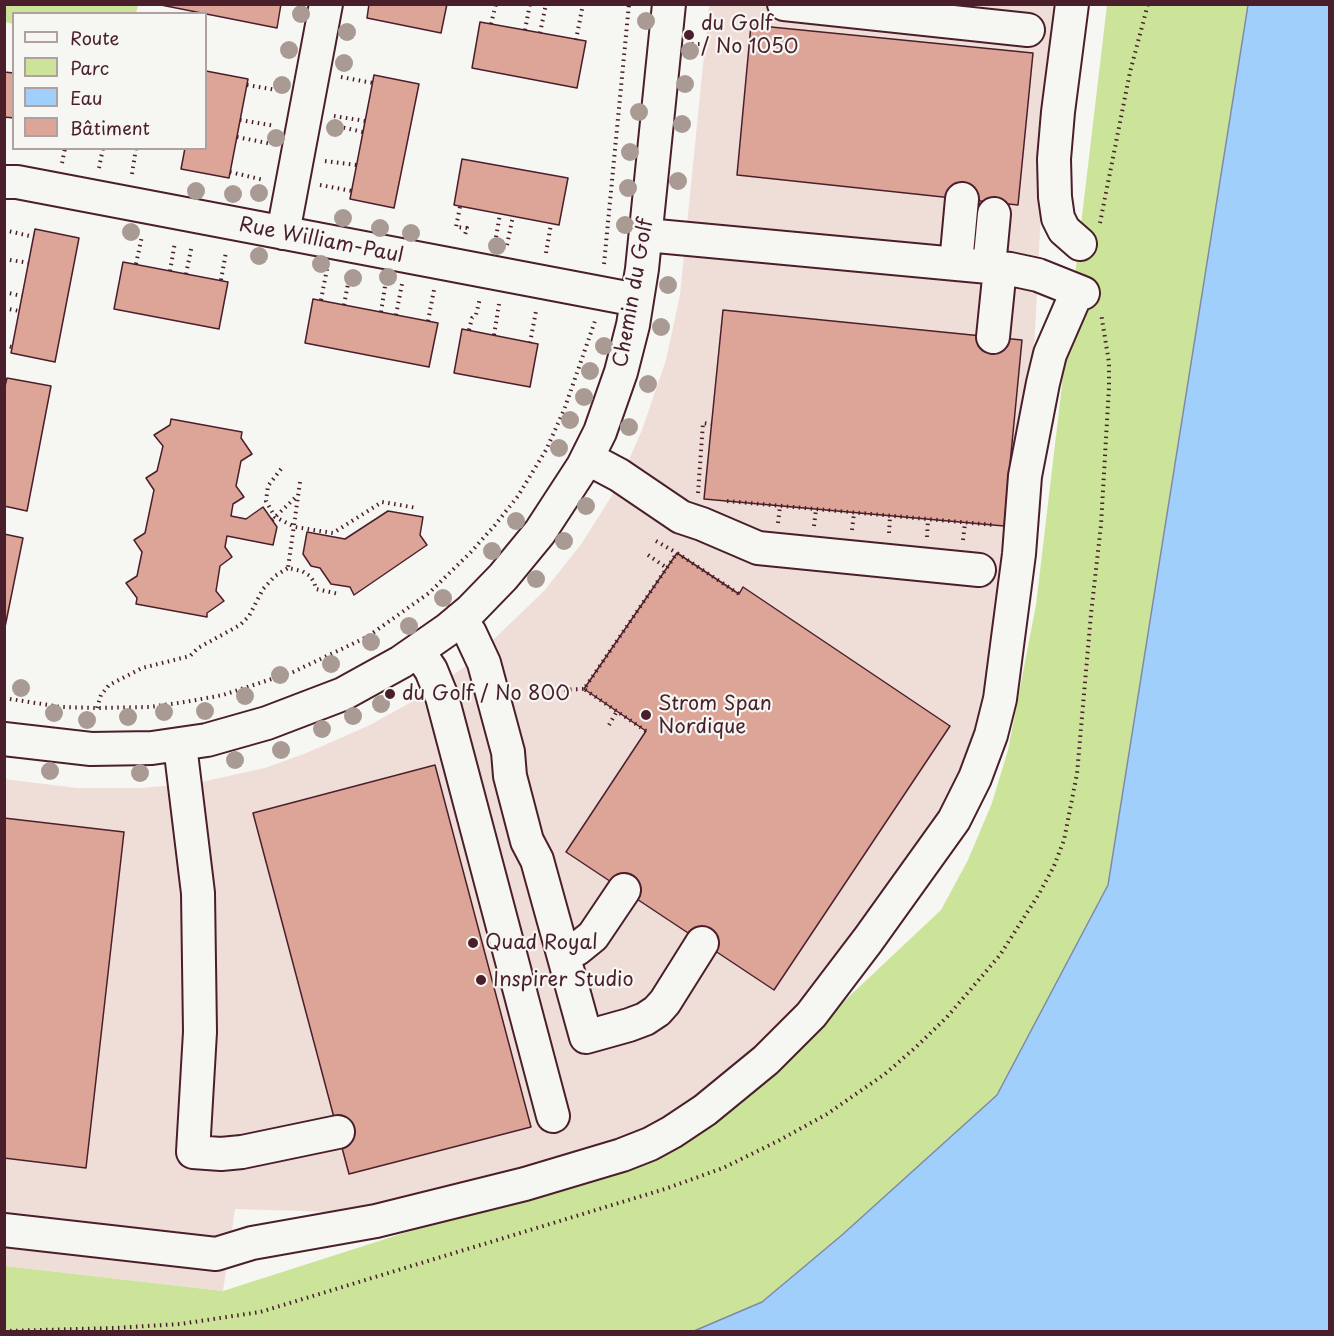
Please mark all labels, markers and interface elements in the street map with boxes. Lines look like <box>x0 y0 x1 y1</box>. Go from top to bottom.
legend <box>12 12 207 150</box>
place label: du Golf / No 1050 <box>701 12 798 59</box>
text: Route <box>70 24 119 51</box>
marker: du Golf / No 1050 <box>682 28 696 42</box>
text: Parc <box>70 54 109 81</box>
text: Eau <box>70 84 102 111</box>
text: Bâtiment <box>70 114 150 141</box>
street label: Rue William-Paul <box>237 213 405 269</box>
street label: Chemin du Golf <box>609 217 659 369</box>
place label: du Golf / No 800 <box>402 682 570 706</box>
marker: du Golf / No 800 <box>383 687 397 701</box>
place label: Strom Span Nordique <box>658 692 772 739</box>
marker: Strom Span Nordique <box>639 708 653 722</box>
place label: Quad Royal <box>485 931 598 955</box>
marker: Quad Royal <box>466 936 480 950</box>
place label: Inspirer Studio <box>493 968 634 992</box>
marker: Inspirer Studio <box>474 973 488 987</box>

